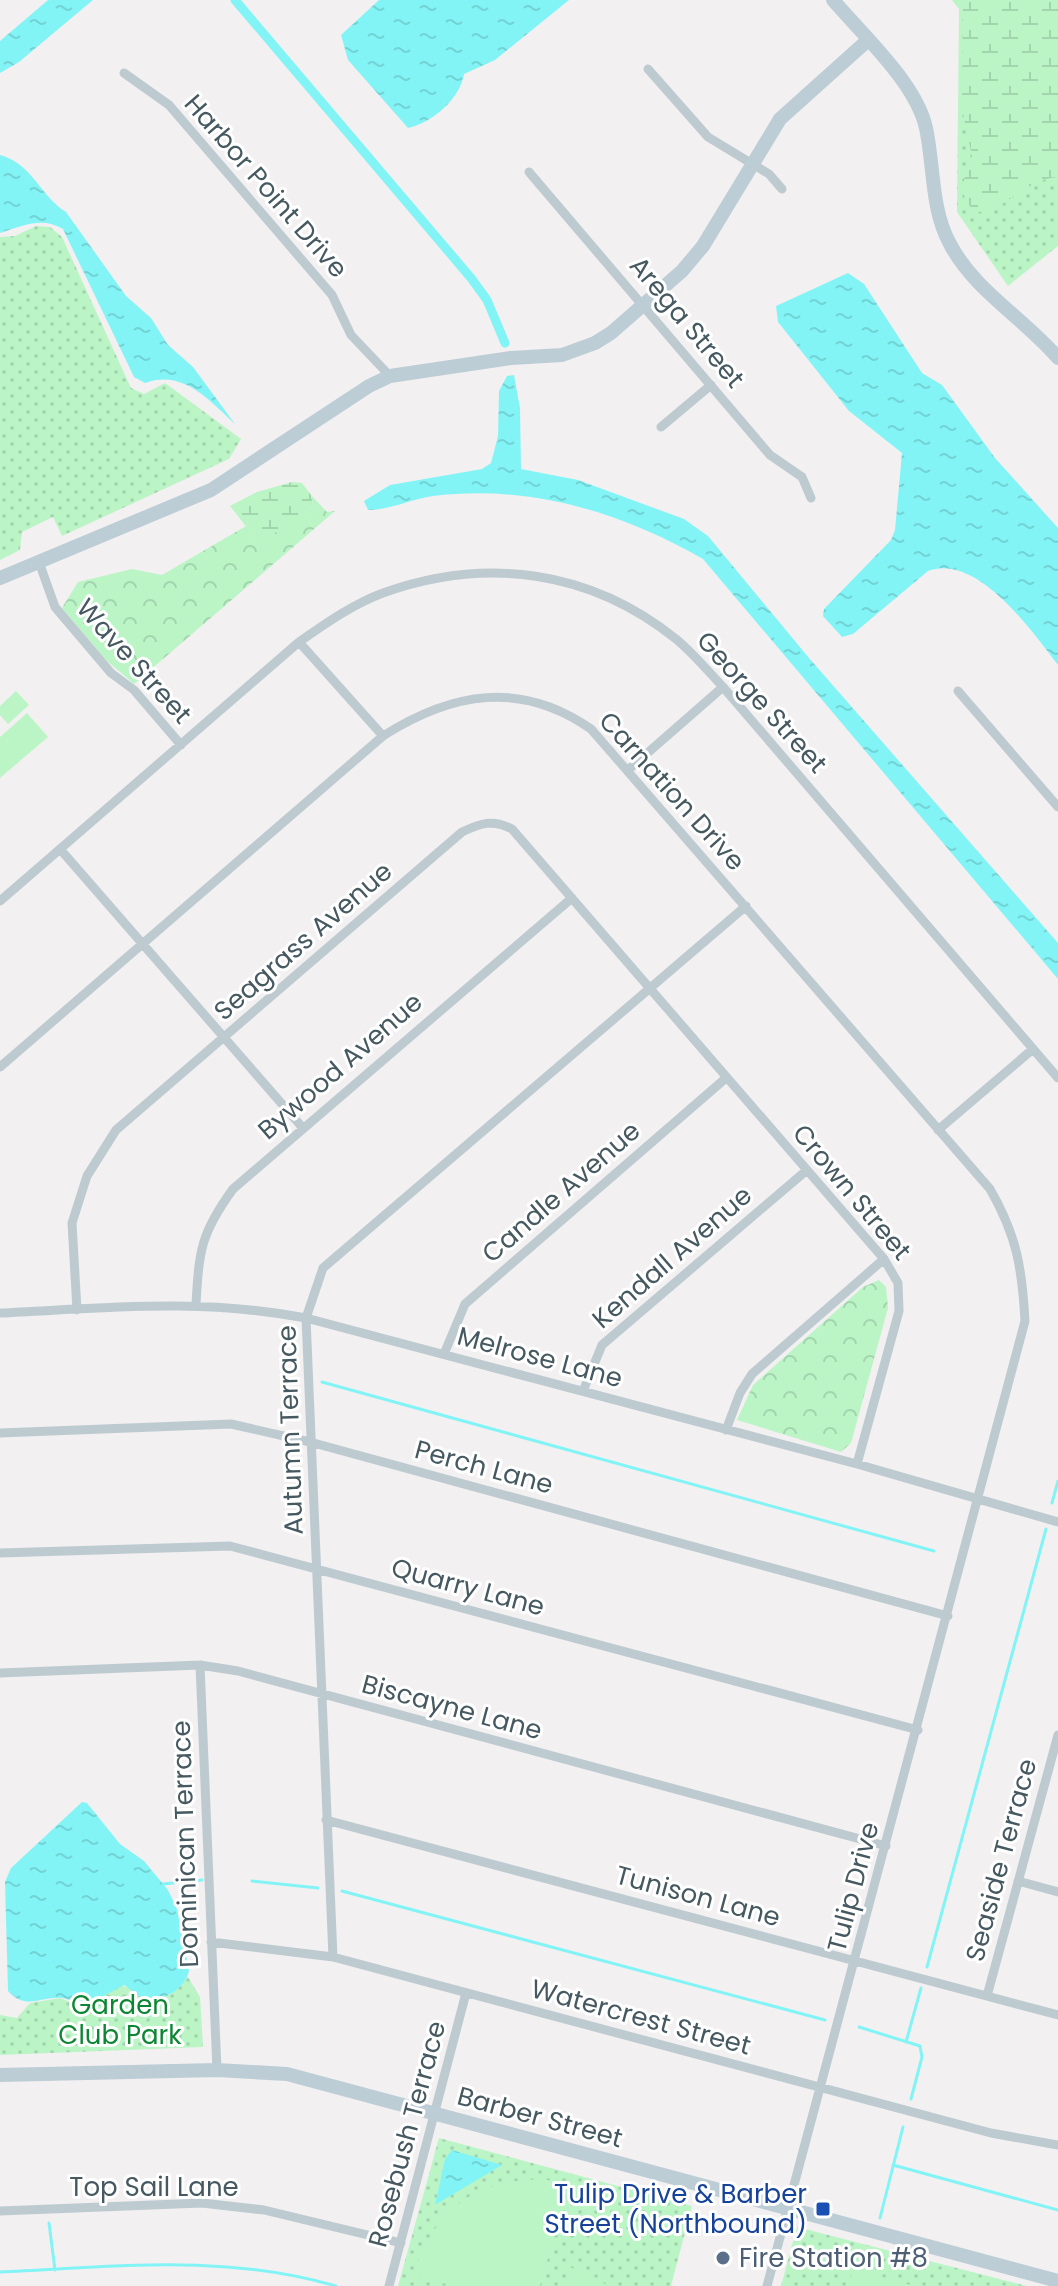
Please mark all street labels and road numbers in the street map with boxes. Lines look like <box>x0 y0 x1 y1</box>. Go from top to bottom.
street label: Harbor Point Drive <box>176 86 356 286</box>
street label: Arega Street <box>621 249 753 395</box>
street label: Wave Street <box>68 591 200 731</box>
street label: George Street <box>689 623 835 781</box>
street label: Carnation Drive <box>591 704 753 878</box>
street label: Seagrass Avenue <box>206 853 400 1029</box>
street label: Bywood Avenue <box>250 984 430 1148</box>
street label: Candle Avenue <box>474 1113 648 1271</box>
street label: Crown Street <box>784 1116 920 1268</box>
street label: Kendall Avenue <box>584 1178 760 1336</box>
street label: Melrose Lane <box>454 1318 626 1396</box>
street label: Autumn Terrace <box>268 1325 312 1535</box>
street label: Perch Lane <box>411 1431 557 1503</box>
street label: Quarry Lane <box>387 1549 549 1625</box>
street label: Biscayne Lane <box>358 1666 546 1748</box>
street label: Dominican Terrace <box>163 1720 207 1968</box>
street label: Seaside Terrace <box>957 1755 1045 1965</box>
street label: Tulip Drive <box>818 1818 888 1956</box>
street label: Tunison Lane <box>612 1857 784 1935</box>
street label: Watercrest Street <box>527 1970 755 2064</box>
street label: Rosebush Terrace <box>360 2017 454 2251</box>
street label: Barber Street <box>453 2078 627 2156</box>
street label: Top Sail Lane <box>69 2169 239 2205</box>

